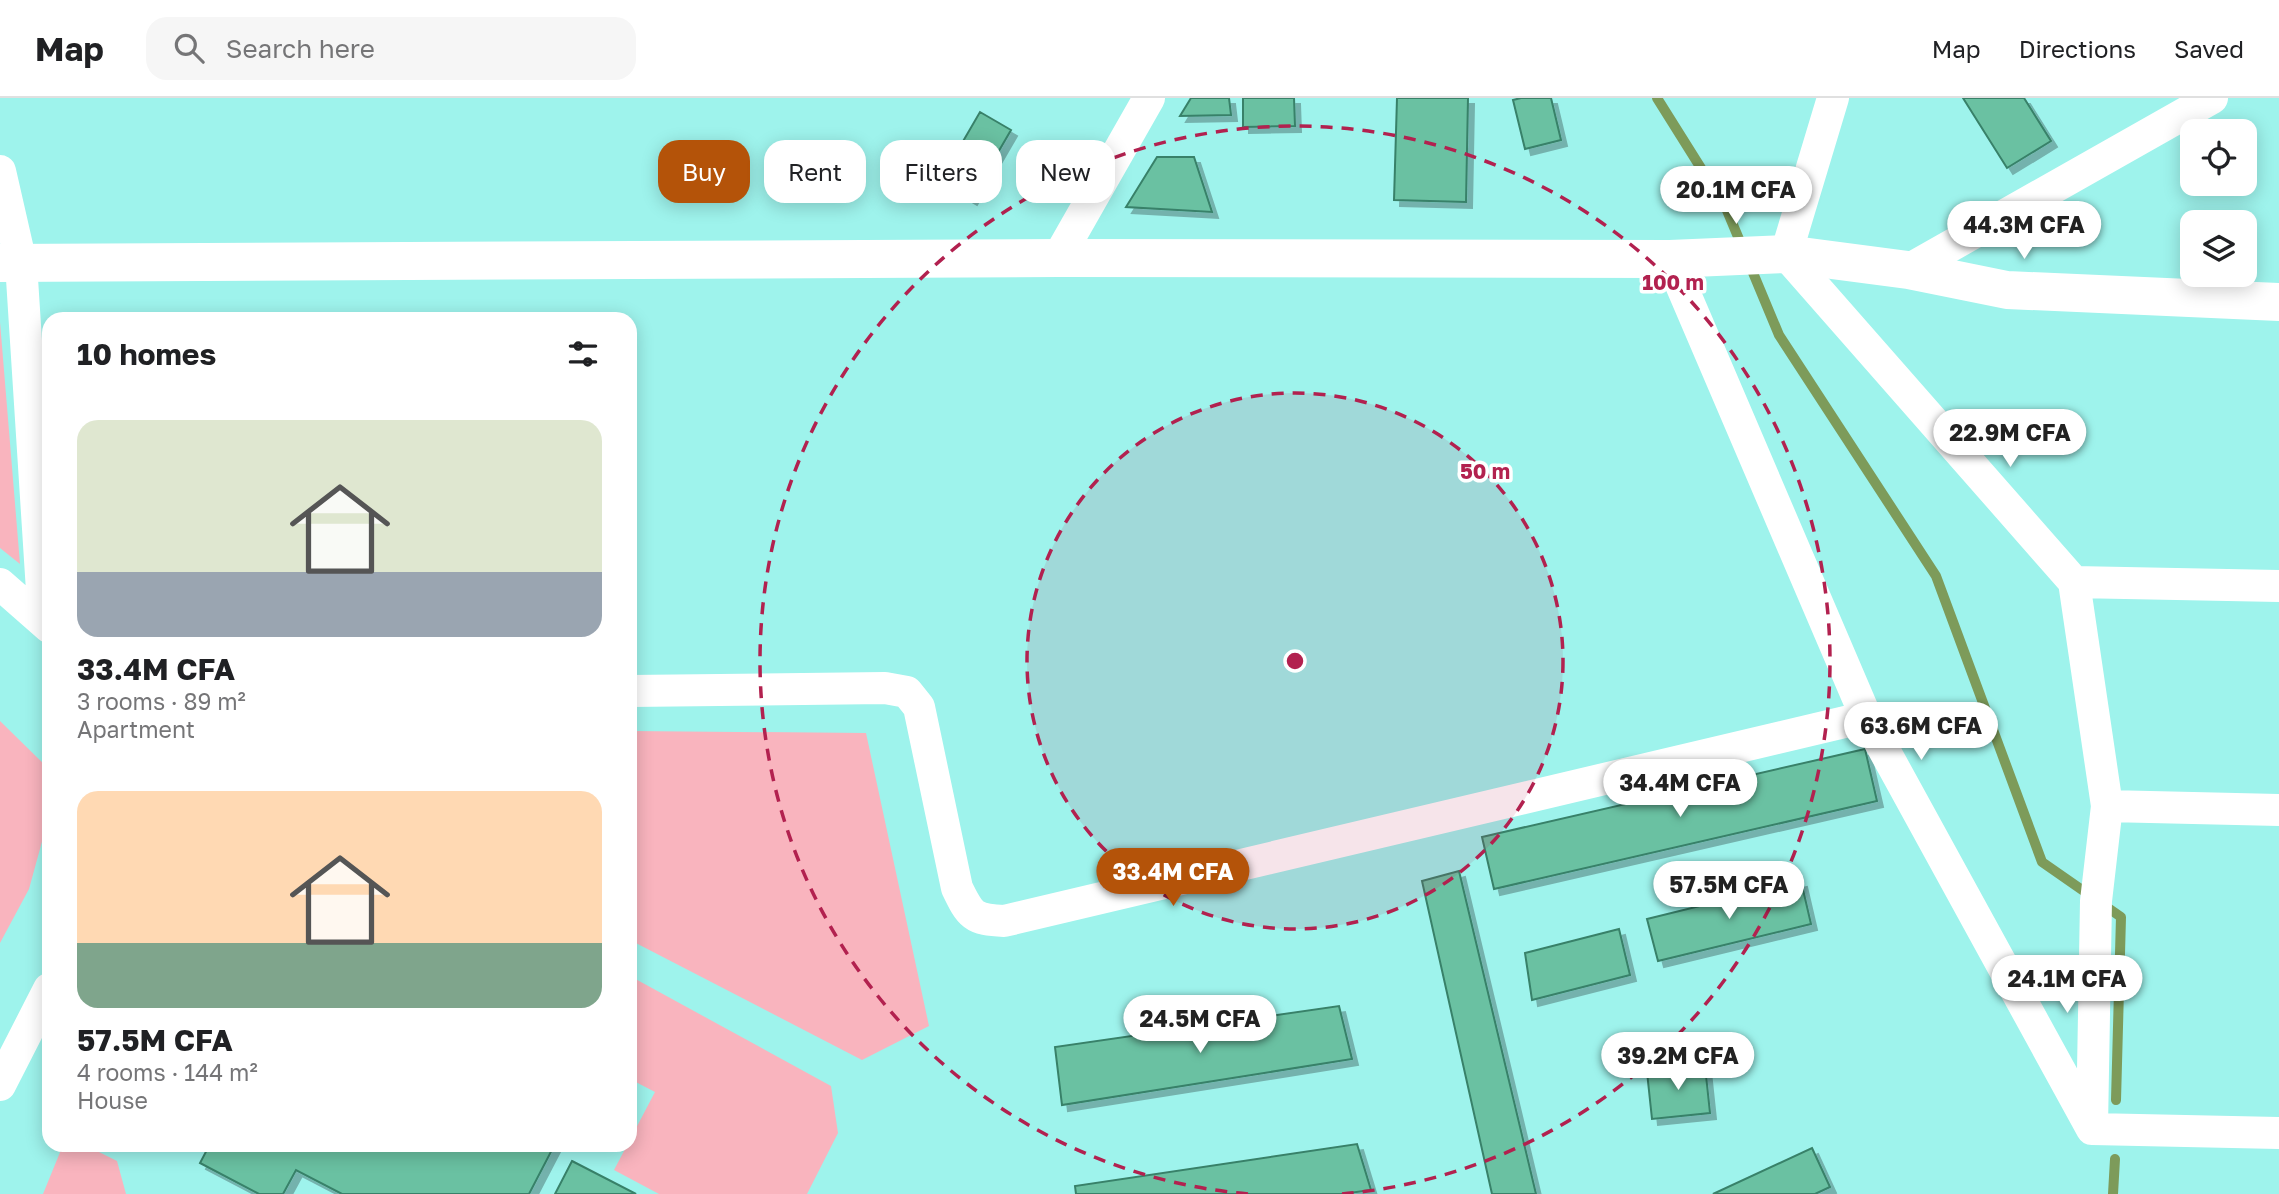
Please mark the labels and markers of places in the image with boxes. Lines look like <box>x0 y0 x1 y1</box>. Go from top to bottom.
pin: 20.1M CFA <box>1656 166 1816 226</box>
pin: 44.3M CFA <box>1944 202 2104 261</box>
pin: 22.9M CFA <box>1930 410 2090 469</box>
centre of rings <box>1283 649 1307 673</box>
pin: 63.6M CFA <box>1841 702 2001 762</box>
pin: 34.4M CFA <box>1600 760 1760 819</box>
pin: 33.4M CFA <box>1093 848 1253 908</box>
pin: 57.5M CFA <box>1649 862 1809 921</box>
pin: 24.1M CFA <box>1987 956 2147 1015</box>
pin: 24.5M CFA <box>1120 996 1280 1055</box>
pin: 39.2M CFA <box>1598 1032 1758 1092</box>

